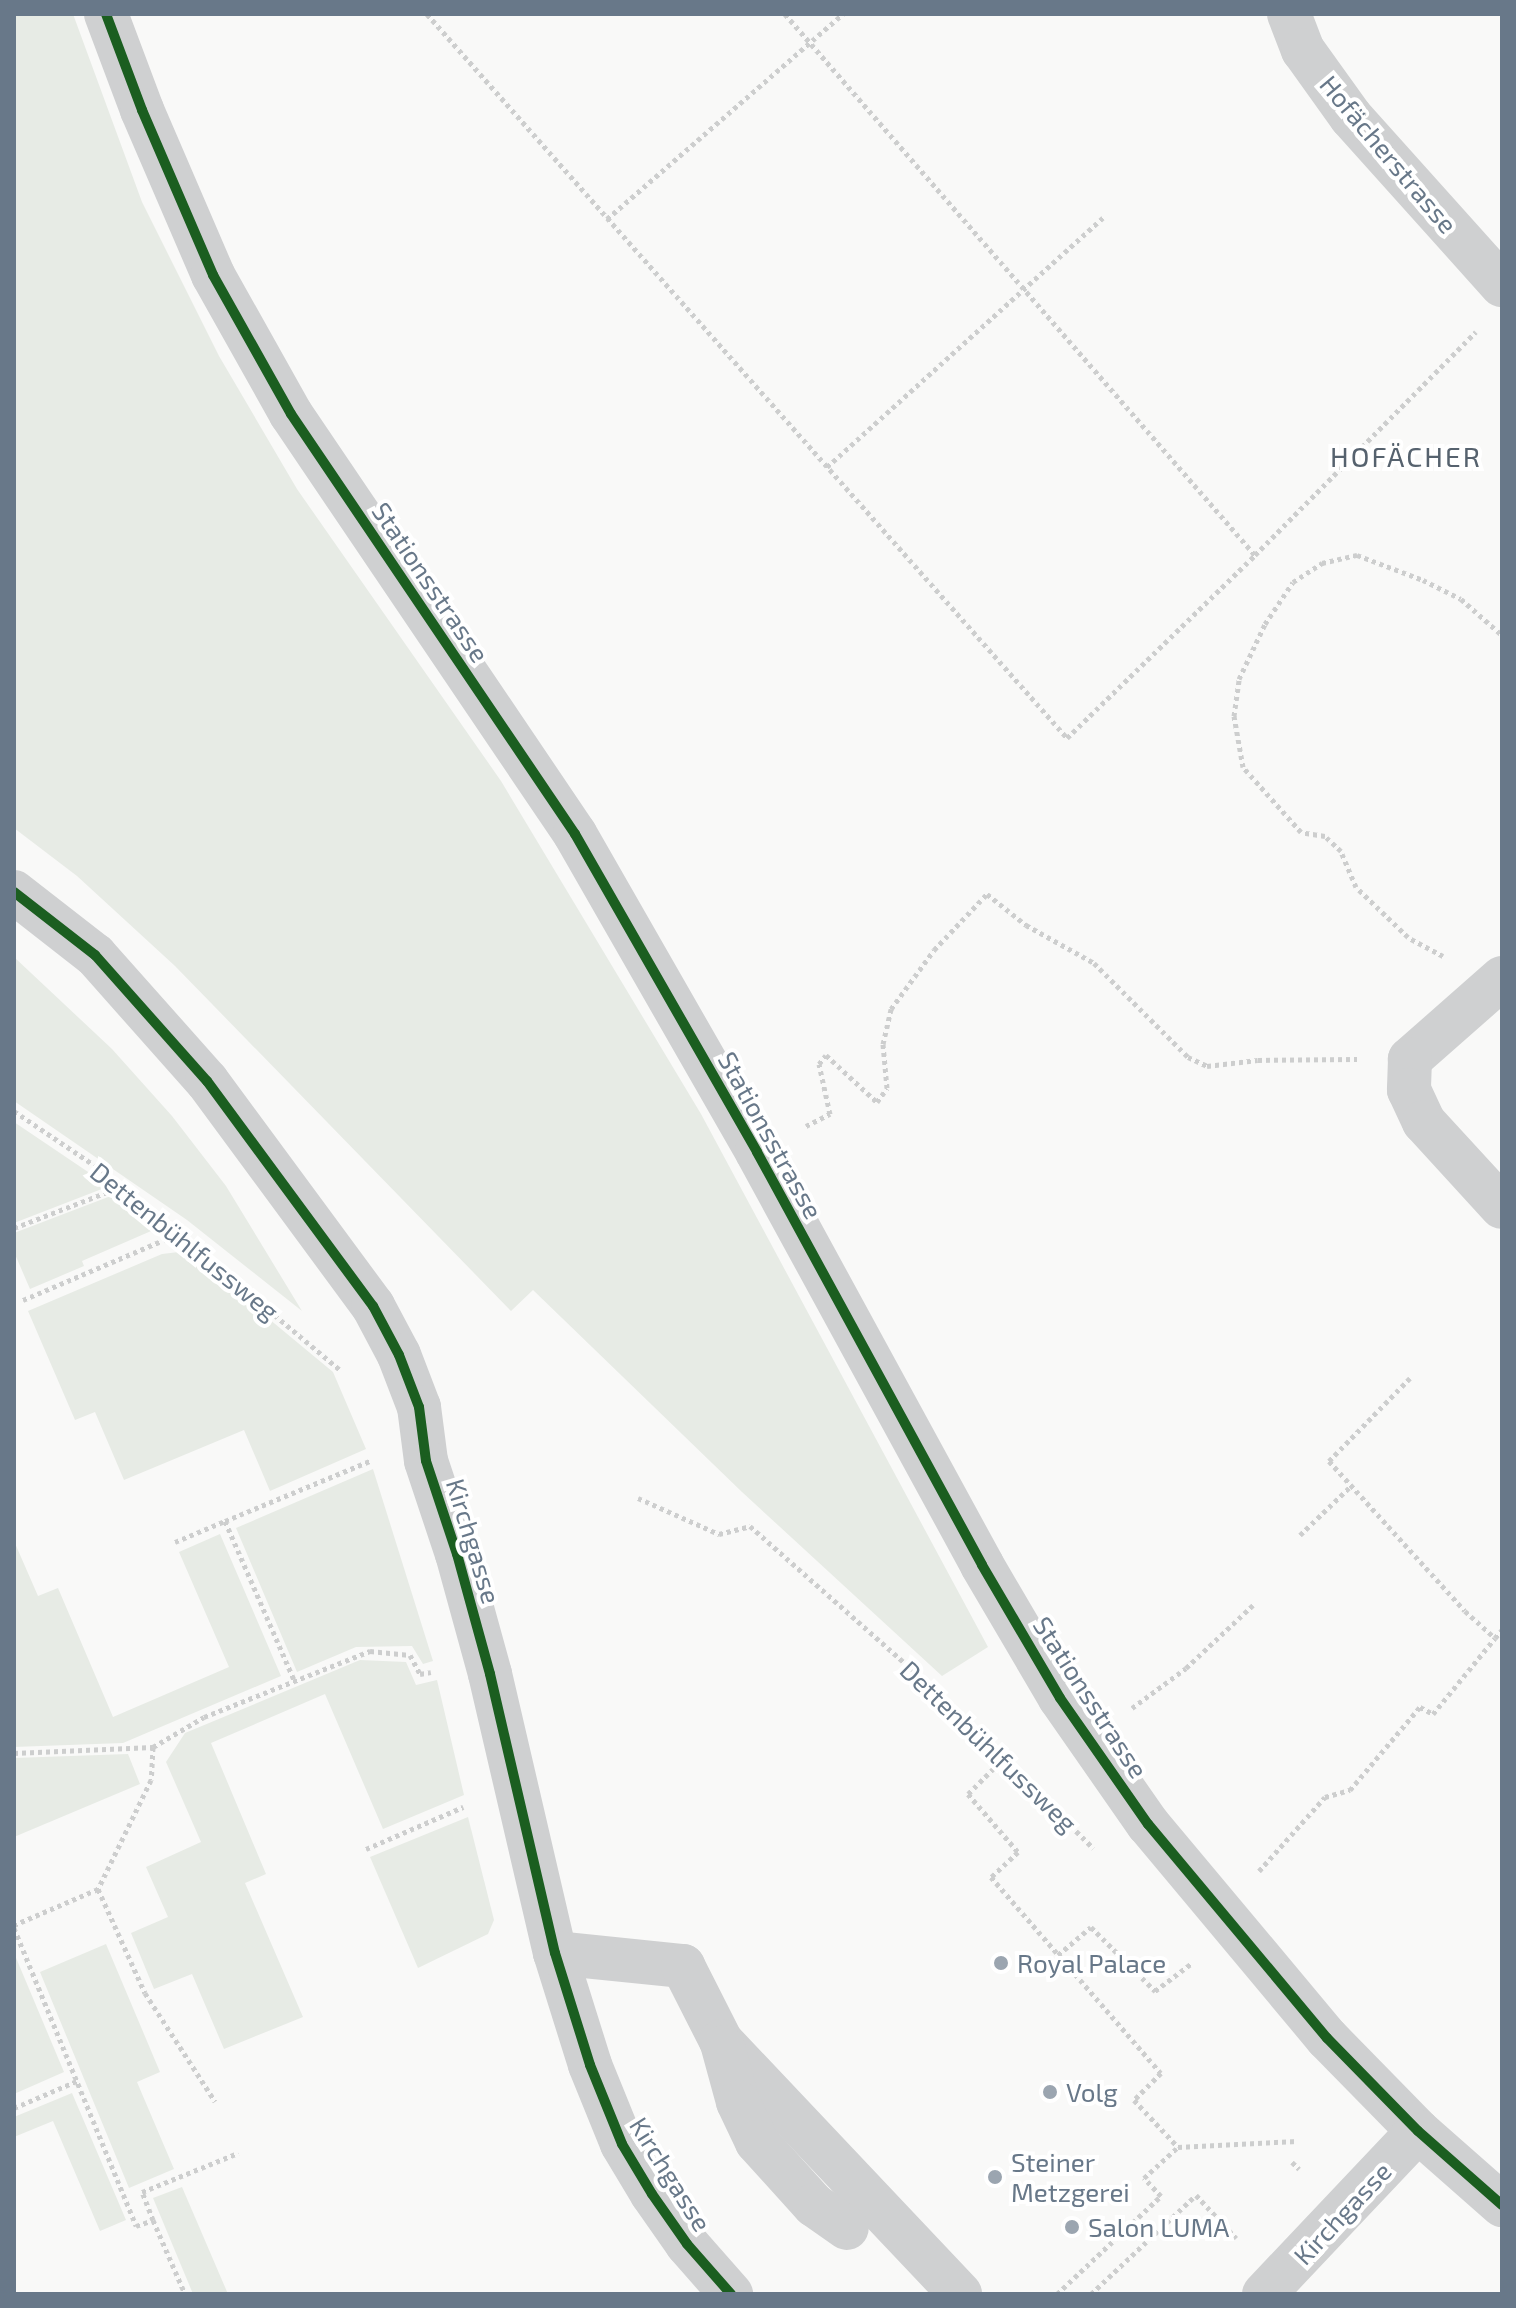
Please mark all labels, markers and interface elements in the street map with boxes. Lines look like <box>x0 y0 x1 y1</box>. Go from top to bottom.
street label: Hofächerstrasse <box>1314 69 1464 239</box>
district label: HOFÄCHER <box>1330 439 1482 473</box>
street label: Stationsstrasse <box>366 496 496 668</box>
street label: Stationsstrasse <box>712 1046 830 1224</box>
street label: Dettenbühlfussweg <box>84 1155 286 1327</box>
street label: Kirchgasse <box>440 1475 508 1607</box>
street label: Stationsstrasse <box>1027 1610 1155 1784</box>
street label: Dettenbühlfussweg <box>894 1654 1084 1838</box>
place label: Royal Palace <box>1017 1947 1167 1979</box>
marker: Royal Palace <box>992 1954 1010 1972</box>
place label: Volg <box>1066 2076 1118 2108</box>
marker: Volg <box>1041 2083 1059 2101</box>
street label: Kirchgasse <box>624 2111 718 2237</box>
place label: Steiner Metzgerei <box>1011 2146 1130 2208</box>
street label: Kirchgasse <box>1287 2155 1397 2271</box>
marker: Steiner Metzgerei <box>986 2168 1004 2186</box>
place label: Salon LUMA <box>1088 2211 1229 2243</box>
marker: Salon LUMA <box>1063 2218 1081 2236</box>

